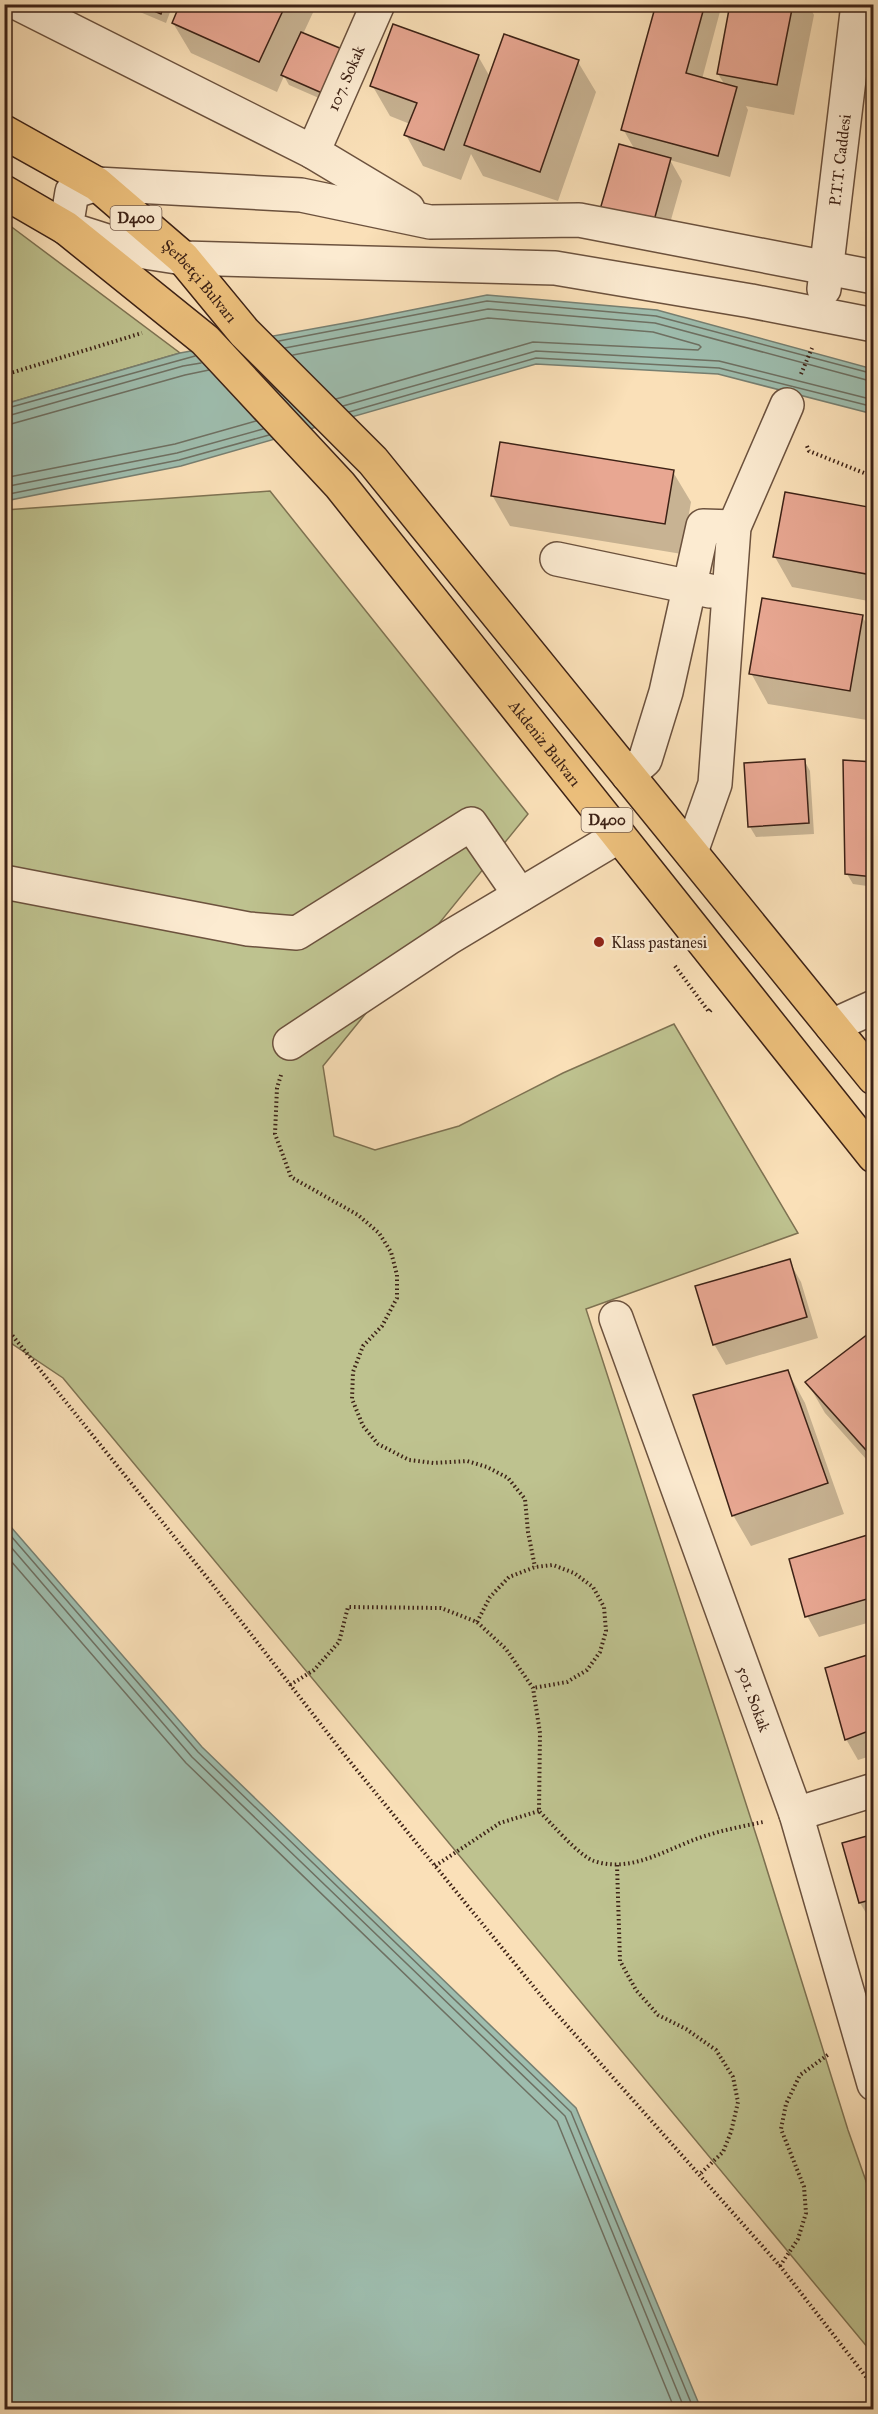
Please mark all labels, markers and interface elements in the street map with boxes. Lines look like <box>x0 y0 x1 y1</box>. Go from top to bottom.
street label: 107. Sokak <box>323 42 369 114</box>
street label: P.T.T. Caddesi <box>825 112 855 207</box>
road number: D400 <box>110 206 162 230</box>
street label: Şerbetçi Bulvarı <box>158 235 241 327</box>
street label: Akdeniz Bulvarı <box>504 696 585 791</box>
road number: D400 <box>582 808 632 832</box>
place label: Klass pastanesi <box>611 933 708 952</box>
marker: Klass pastanesi <box>592 935 606 949</box>
street label: 501. Sokak <box>733 1663 775 1735</box>

